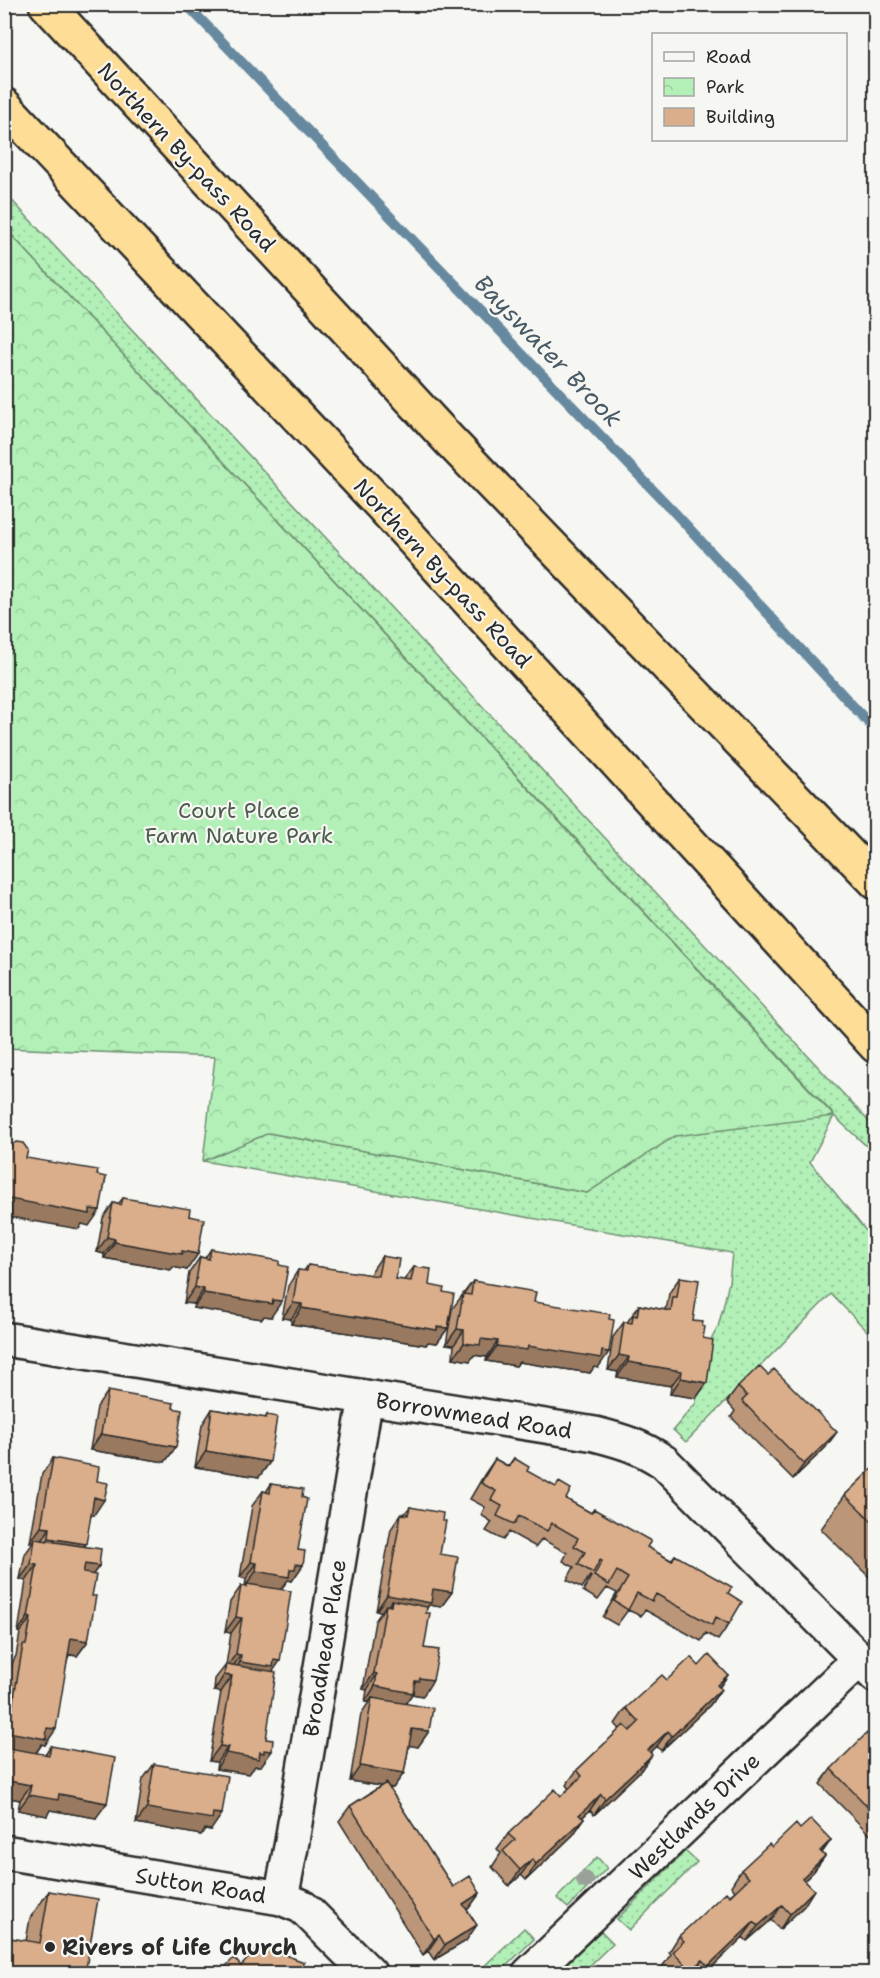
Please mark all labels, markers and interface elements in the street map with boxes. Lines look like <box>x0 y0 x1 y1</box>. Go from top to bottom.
legend <box>652 33 847 141</box>
text: Road <box>706 45 751 69</box>
street label: Northern By-pass Road <box>91 56 282 258</box>
text: Park <box>706 75 745 99</box>
text: Building <box>706 105 775 129</box>
water label: Bayswater Brook <box>467 268 629 434</box>
street label: Northern By-pass Road <box>347 472 538 674</box>
park label: Court Place Farm Nature Park <box>145 796 333 850</box>
street label: Borrowmead Road <box>374 1386 574 1445</box>
street label: Broadhead Place <box>296 1557 353 1739</box>
street label: Westlands Drive <box>622 1746 766 1887</box>
street label: Sutton Road <box>134 1861 268 1910</box>
place label: Rivers of Life Church <box>62 1933 298 1962</box>
marker: Rivers of Life Church <box>43 1940 57 1954</box>

